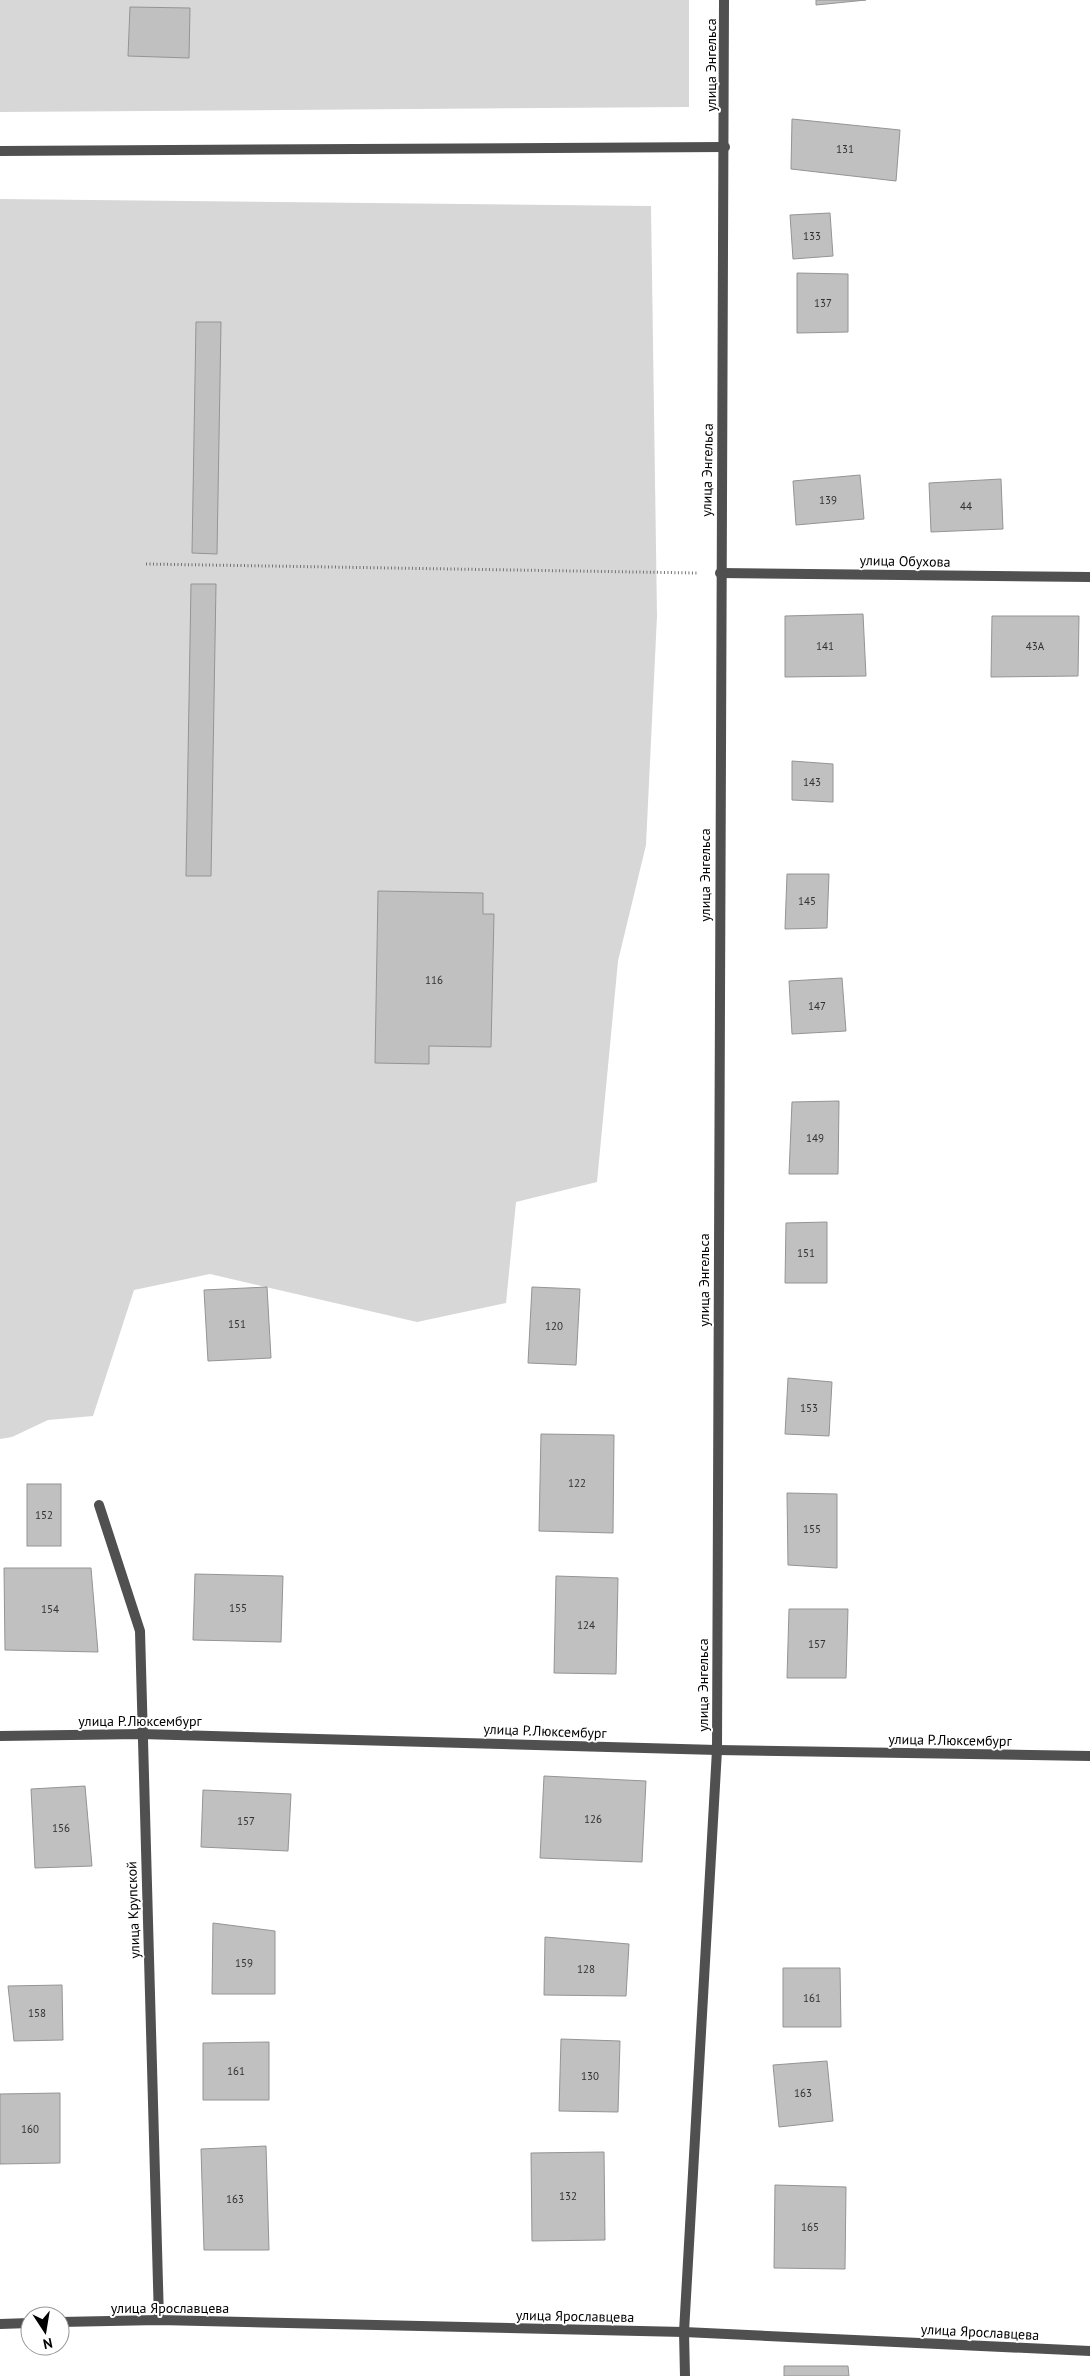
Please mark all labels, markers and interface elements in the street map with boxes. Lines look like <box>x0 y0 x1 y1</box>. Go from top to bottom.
street label: улица Энгельса <box>702 18 720 112</box>
house number: 131 <box>836 142 854 156</box>
house number: 133 <box>803 229 821 243</box>
house number: 137 <box>814 296 832 310</box>
street label: улица Энгельса <box>697 423 717 517</box>
house number: 139 <box>819 493 837 507</box>
house number: 44 <box>960 499 972 513</box>
street label: улица Обухова <box>859 551 951 571</box>
house number: 141 <box>816 639 834 653</box>
house number: 43А <box>1026 639 1045 653</box>
house number: 143 <box>803 775 821 789</box>
street label: улица Энгельса <box>696 828 714 922</box>
house number: 145 <box>798 894 816 908</box>
house number: 116 <box>425 973 443 987</box>
house number: 147 <box>808 999 826 1013</box>
house number: 149 <box>806 1131 824 1145</box>
street label: улица Энгельса <box>695 1233 713 1327</box>
house number: 151 <box>797 1246 815 1260</box>
house number: 151 <box>228 1317 246 1331</box>
house number: 120 <box>545 1319 563 1333</box>
house number: 153 <box>800 1401 818 1415</box>
house number: 122 <box>568 1476 586 1490</box>
house number: 152 <box>35 1508 53 1522</box>
house number: 155 <box>803 1522 821 1536</box>
house number: 155 <box>229 1601 247 1615</box>
house number: 154 <box>41 1602 59 1616</box>
house number: 124 <box>577 1618 595 1632</box>
house number: 157 <box>808 1637 826 1651</box>
street label: улица Энгельса <box>694 1638 712 1732</box>
street label: улица Р.Люксембург <box>78 1712 203 1730</box>
street label: улица Р.Люксембург <box>483 1720 608 1742</box>
street label: улица Р.Люксембург <box>888 1730 1013 1750</box>
house number: 126 <box>584 1812 602 1826</box>
house number: 157 <box>237 1814 255 1828</box>
house number: 156 <box>52 1821 70 1835</box>
street label: улица Крупской <box>122 1861 144 1959</box>
house number: 159 <box>235 1956 253 1970</box>
house number: 128 <box>577 1962 595 1976</box>
house number: 161 <box>803 1991 821 2005</box>
house number: 158 <box>28 2006 46 2020</box>
house number: 161 <box>227 2064 245 2078</box>
house number: 130 <box>581 2069 599 2083</box>
house number: 163 <box>794 2086 812 2100</box>
house number: 160 <box>21 2122 39 2136</box>
house number: 132 <box>559 2189 577 2203</box>
house number: 163 <box>226 2192 244 2206</box>
house number: 165 <box>801 2220 819 2234</box>
street label: улица Ярославцева <box>111 2299 229 2317</box>
north arrow <box>20 2306 70 2356</box>
street label: улица Ярославцева <box>516 2306 634 2326</box>
street label: улица Ярославцева <box>920 2320 1040 2344</box>
text: N <box>41 2334 54 2353</box>

